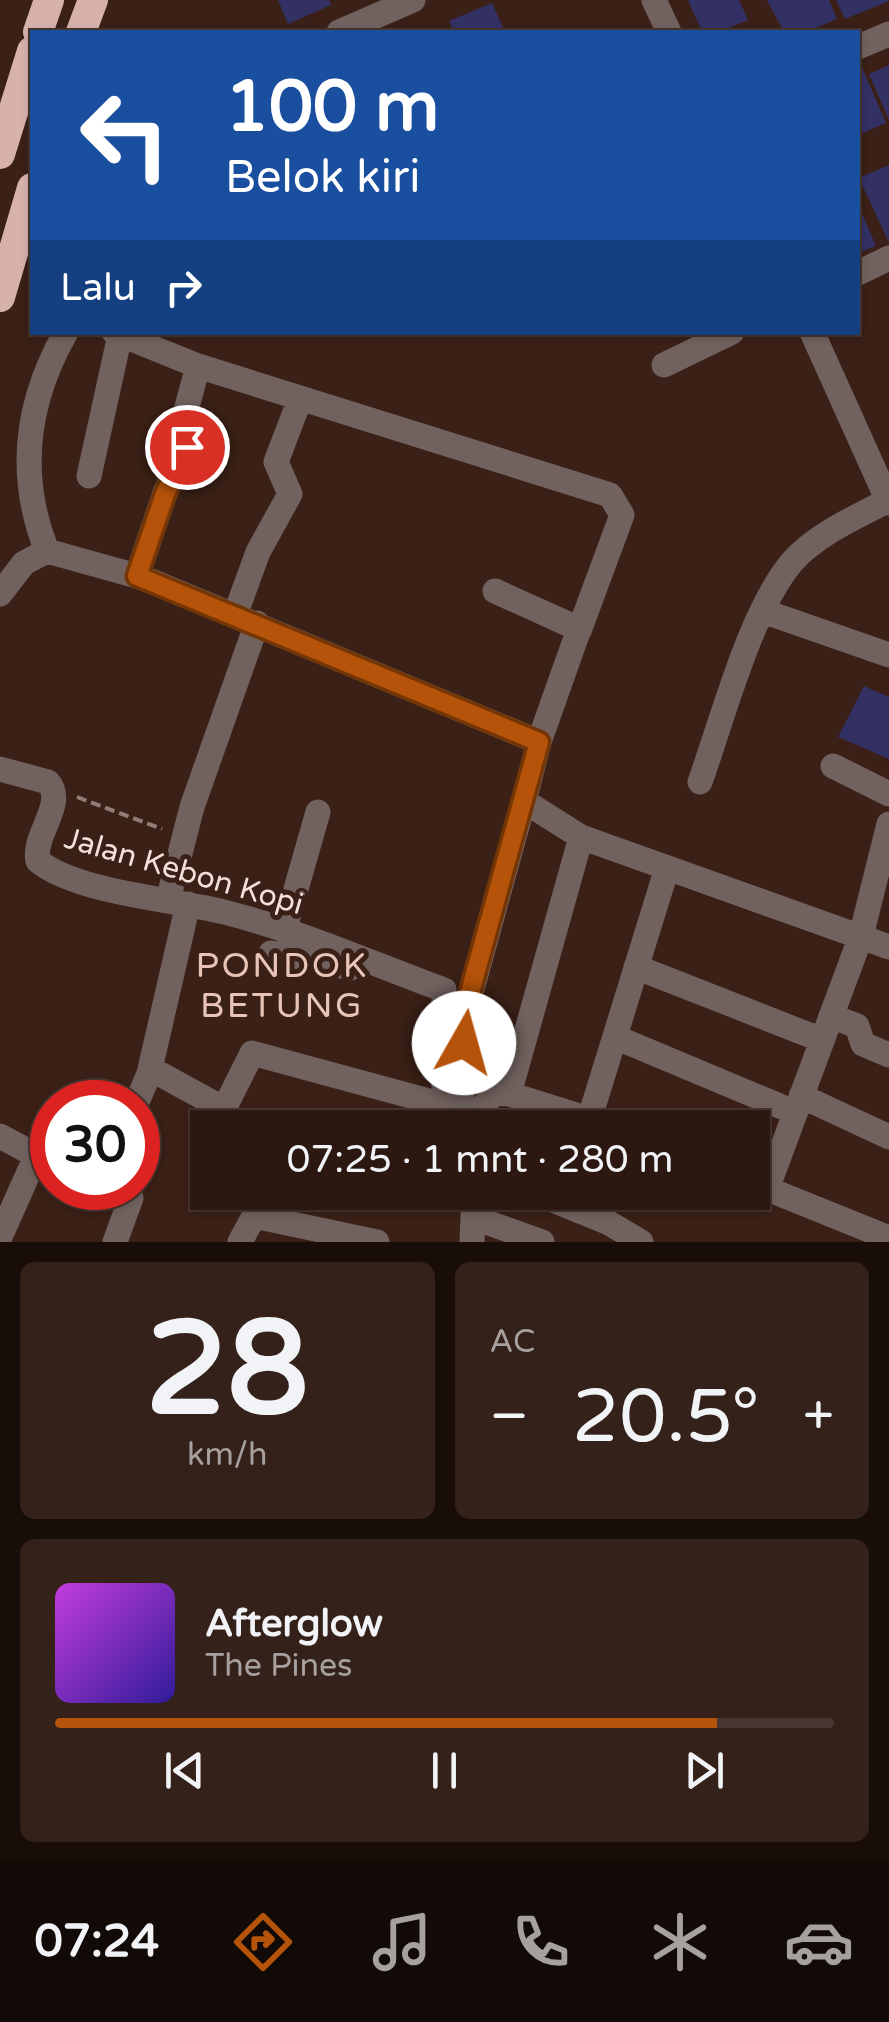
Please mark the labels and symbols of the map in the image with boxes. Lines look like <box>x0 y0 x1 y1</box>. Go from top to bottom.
pin <box>145 405 230 490</box>
street label: Jalan Kebon Kopi <box>60 820 307 923</box>
district label: PONDOK BETUNG <box>195 945 369 1027</box>
position arrow <box>412 991 516 1095</box>
speed limit sign: 30 <box>30 1080 160 1210</box>

